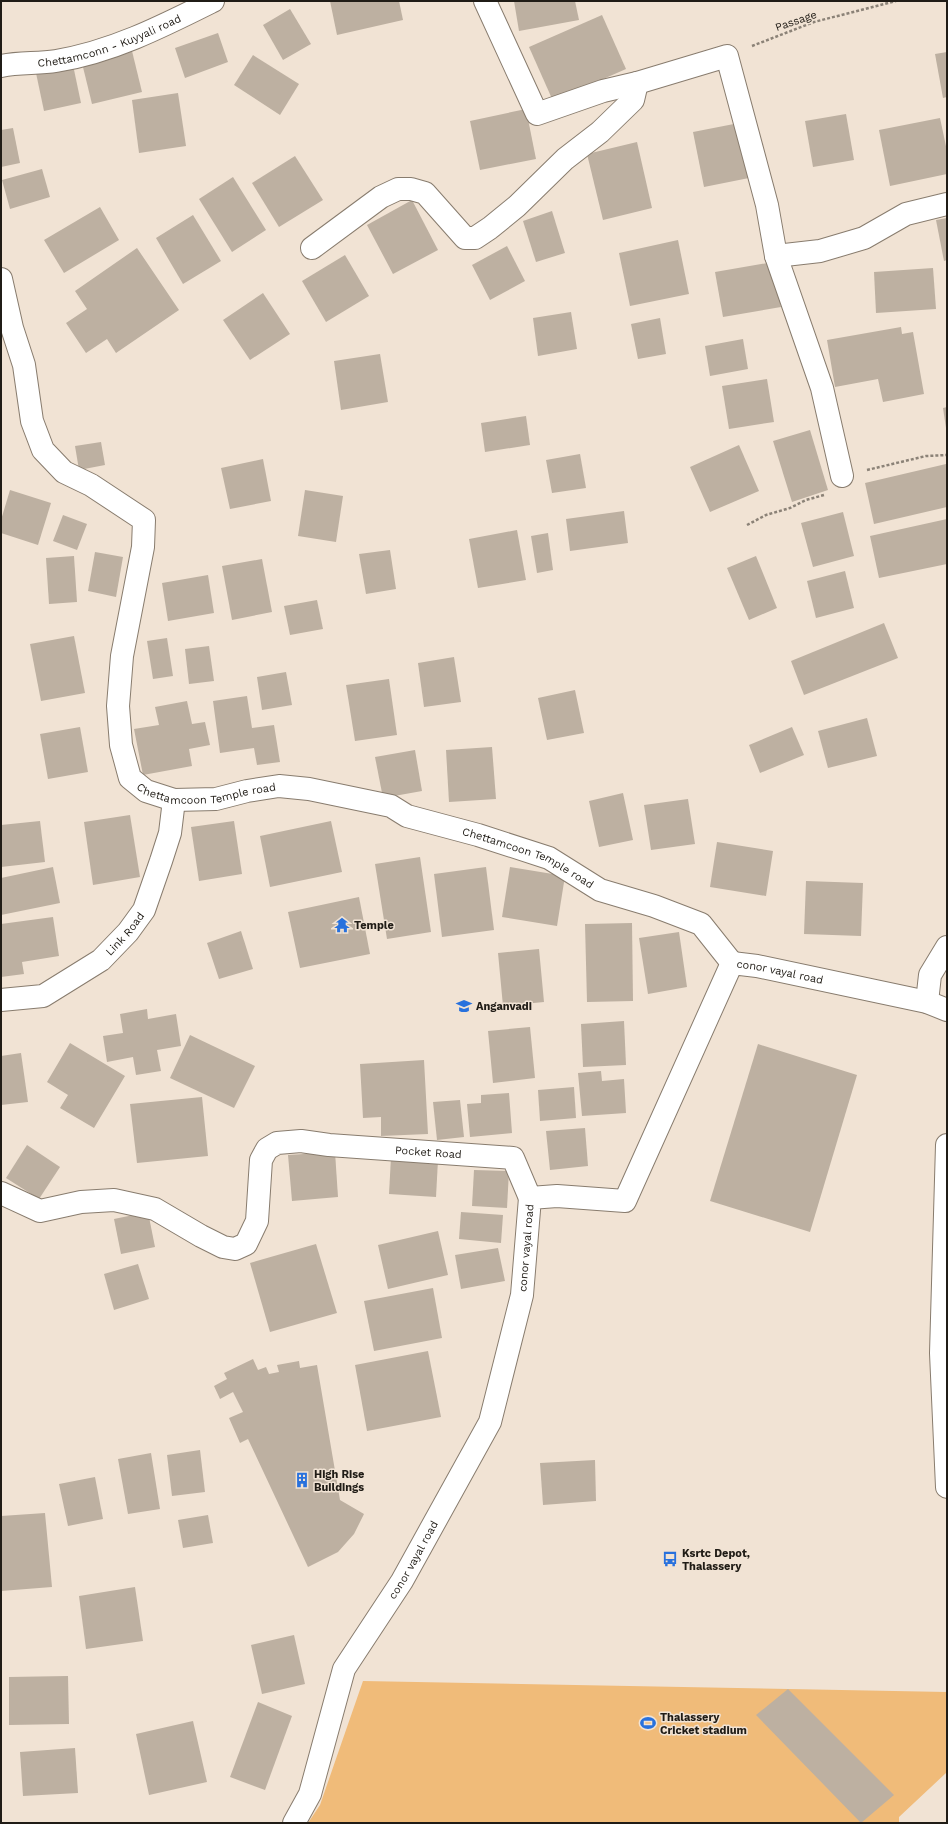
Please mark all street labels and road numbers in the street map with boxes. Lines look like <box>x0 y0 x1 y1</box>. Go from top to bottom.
street label: Passage <box>774 8 818 34</box>
street label: Chettamconn - Kuyyali road <box>37 11 183 69</box>
street label: Chettamcoon Temple road <box>134 780 277 807</box>
street label: Chettamcoon Temple road <box>461 825 596 891</box>
street label: Link Road <box>103 909 147 958</box>
street label: conor vayal road <box>736 957 824 986</box>
street label: Pocket Road <box>395 1143 462 1161</box>
street label: conor vayal road <box>516 1204 536 1292</box>
street label: conor vayal road <box>386 1518 441 1601</box>

